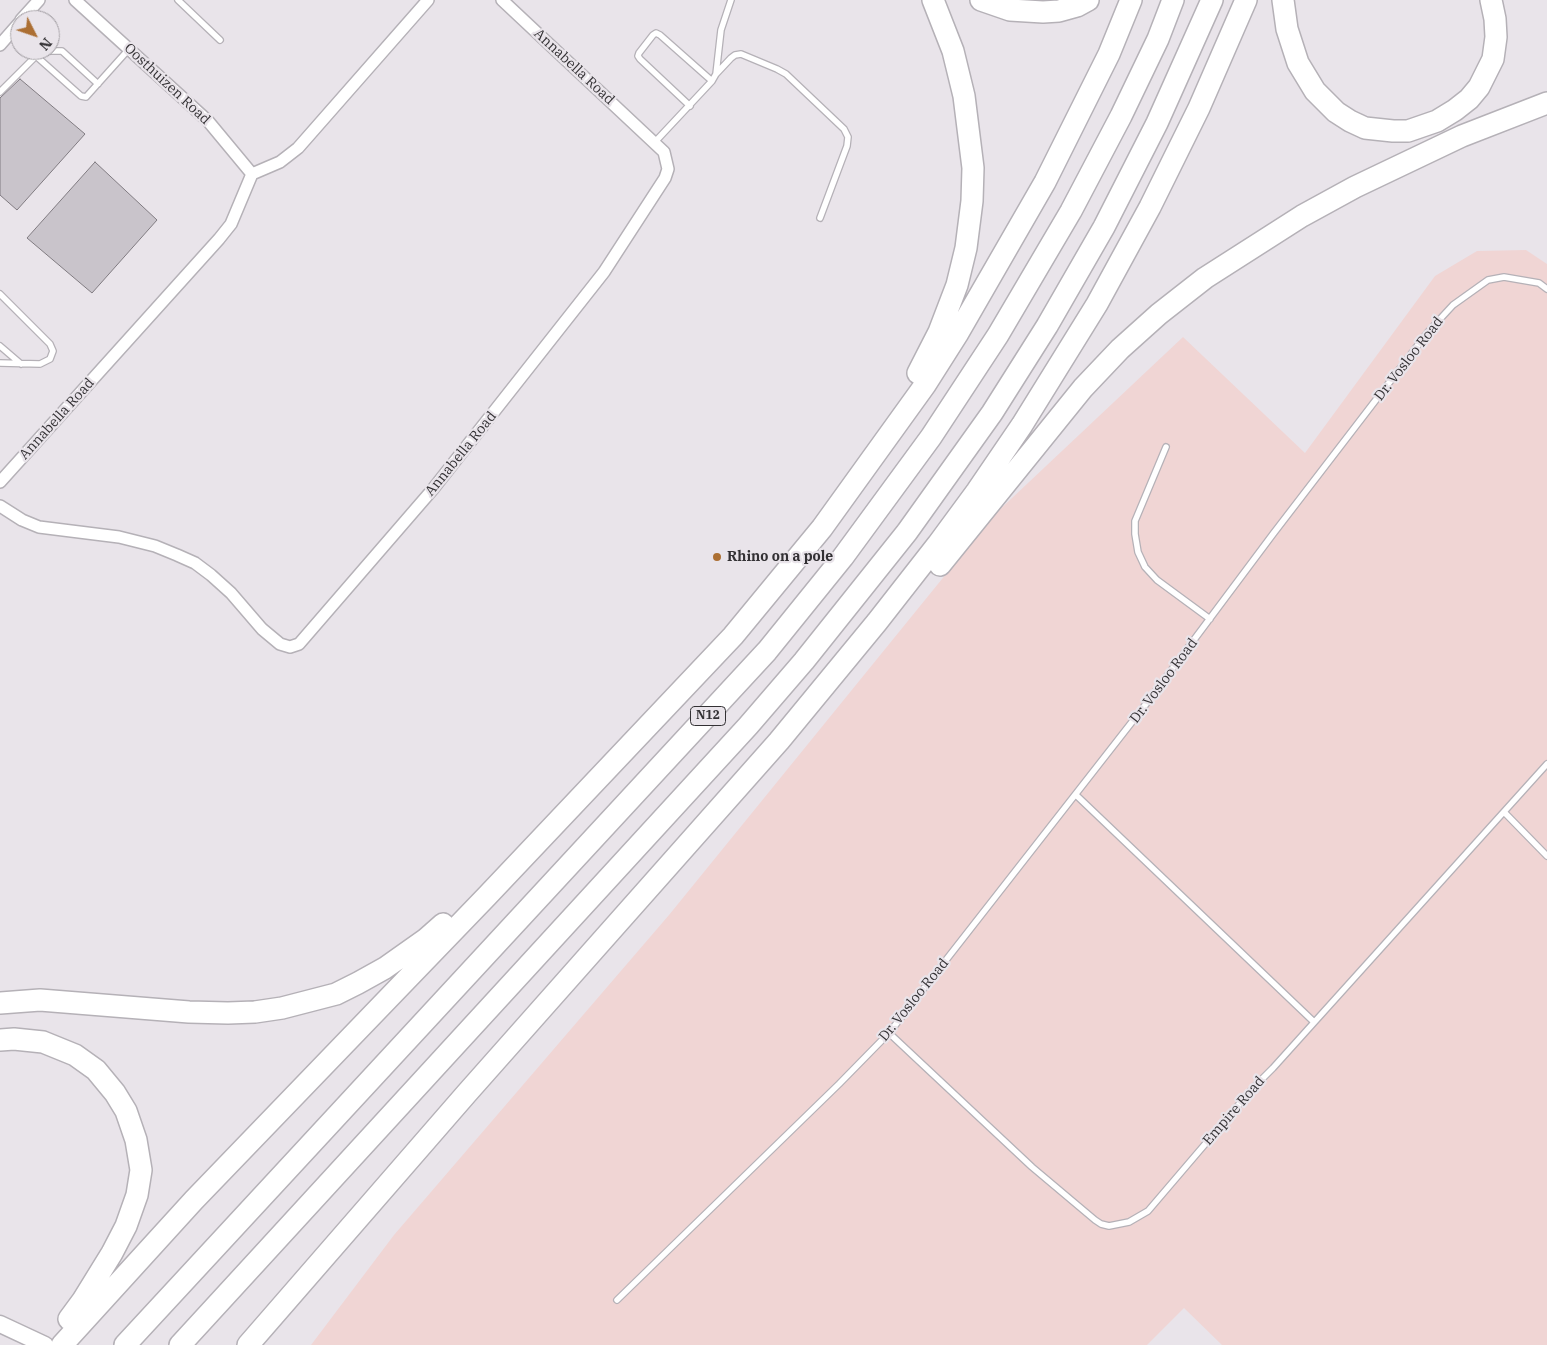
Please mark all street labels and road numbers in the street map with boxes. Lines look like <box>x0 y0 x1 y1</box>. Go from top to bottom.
street label: Annabella Road <box>530 25 618 109</box>
street label: Oosthuizen Road <box>121 40 213 128</box>
street label: Dr. Vosloo Road <box>1371 314 1447 404</box>
street label: Annabella Road <box>16 375 98 463</box>
street label: Annabella Road <box>422 408 500 500</box>
street label: Dr. Vosloo Road <box>1127 635 1201 727</box>
road number: N12 <box>690 706 726 726</box>
street label: Dr. Vosloo Road <box>875 955 953 1045</box>
street label: Empire Road <box>1200 1073 1268 1149</box>

